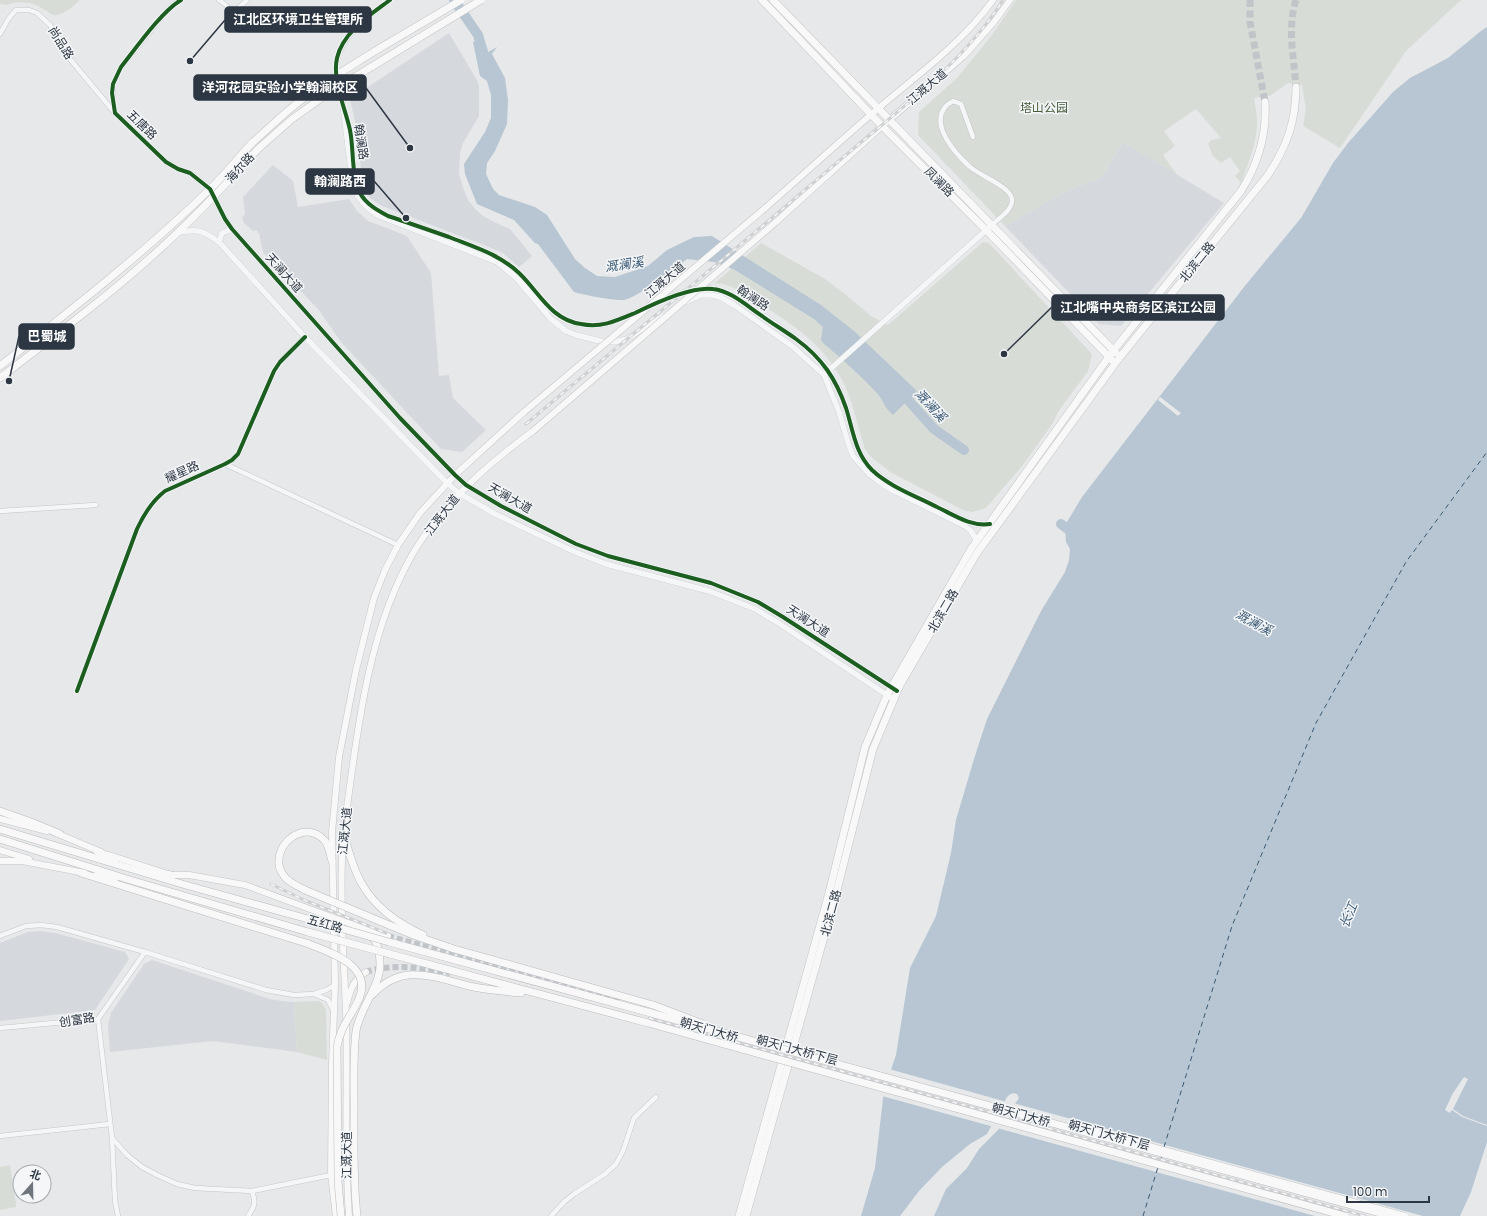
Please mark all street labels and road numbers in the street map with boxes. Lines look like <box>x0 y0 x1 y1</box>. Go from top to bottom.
street label: 尚品路 <box>45 23 78 63</box>
street label: 江溉大道 <box>903 65 951 109</box>
street label: 五唐路 <box>123 106 161 143</box>
street label: 翰澜路 <box>350 123 373 161</box>
street label: 海尔路 <box>221 149 258 187</box>
street label: 凤澜路 <box>921 163 958 200</box>
street label: 北滨二路 <box>1175 238 1218 286</box>
street label: 天澜大道 <box>262 249 307 296</box>
street label: 江溉大道 <box>641 258 689 302</box>
street label: 翰澜路 <box>734 281 773 315</box>
street label: 耀星路 <box>162 456 202 487</box>
street label: 天澜大道 <box>485 478 535 517</box>
street label: 江溉大道 <box>420 491 463 539</box>
street label: 北滨二路 <box>923 586 962 636</box>
street label: 天澜大道 <box>784 600 833 641</box>
street label: 江溉大道 <box>334 806 355 856</box>
street label: 北滨二路 <box>816 887 845 938</box>
street label: 五红路 <box>305 910 345 937</box>
street label: 创富路 <box>58 1008 96 1031</box>
street label: 朝天门大桥 <box>678 1013 740 1046</box>
street label: 朝天门大桥下层 <box>754 1030 840 1069</box>
street label: 朝天门大桥 <box>990 1099 1052 1130</box>
street label: 朝天门大桥下层 <box>1066 1115 1152 1154</box>
street label: 江溉大道 <box>338 1131 355 1179</box>

